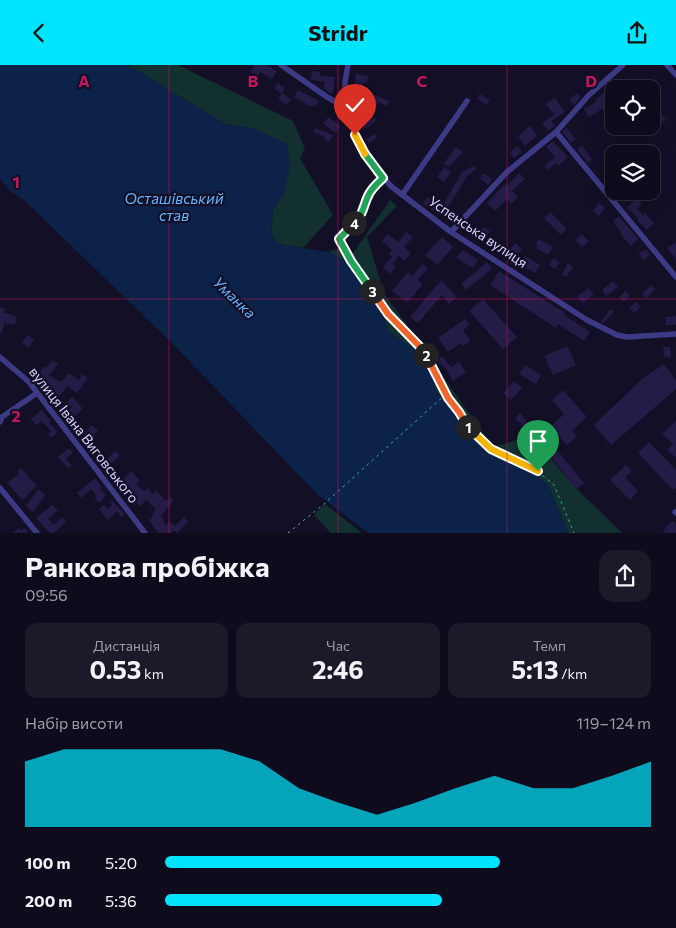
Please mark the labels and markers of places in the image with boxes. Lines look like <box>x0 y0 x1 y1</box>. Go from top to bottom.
pin <box>334 84 376 135</box>
pin: 4 <box>342 211 366 235</box>
pin: 3 <box>360 279 384 303</box>
pin: 2 <box>414 343 438 367</box>
pin: 1 <box>456 415 480 439</box>
pin <box>517 420 559 471</box>

